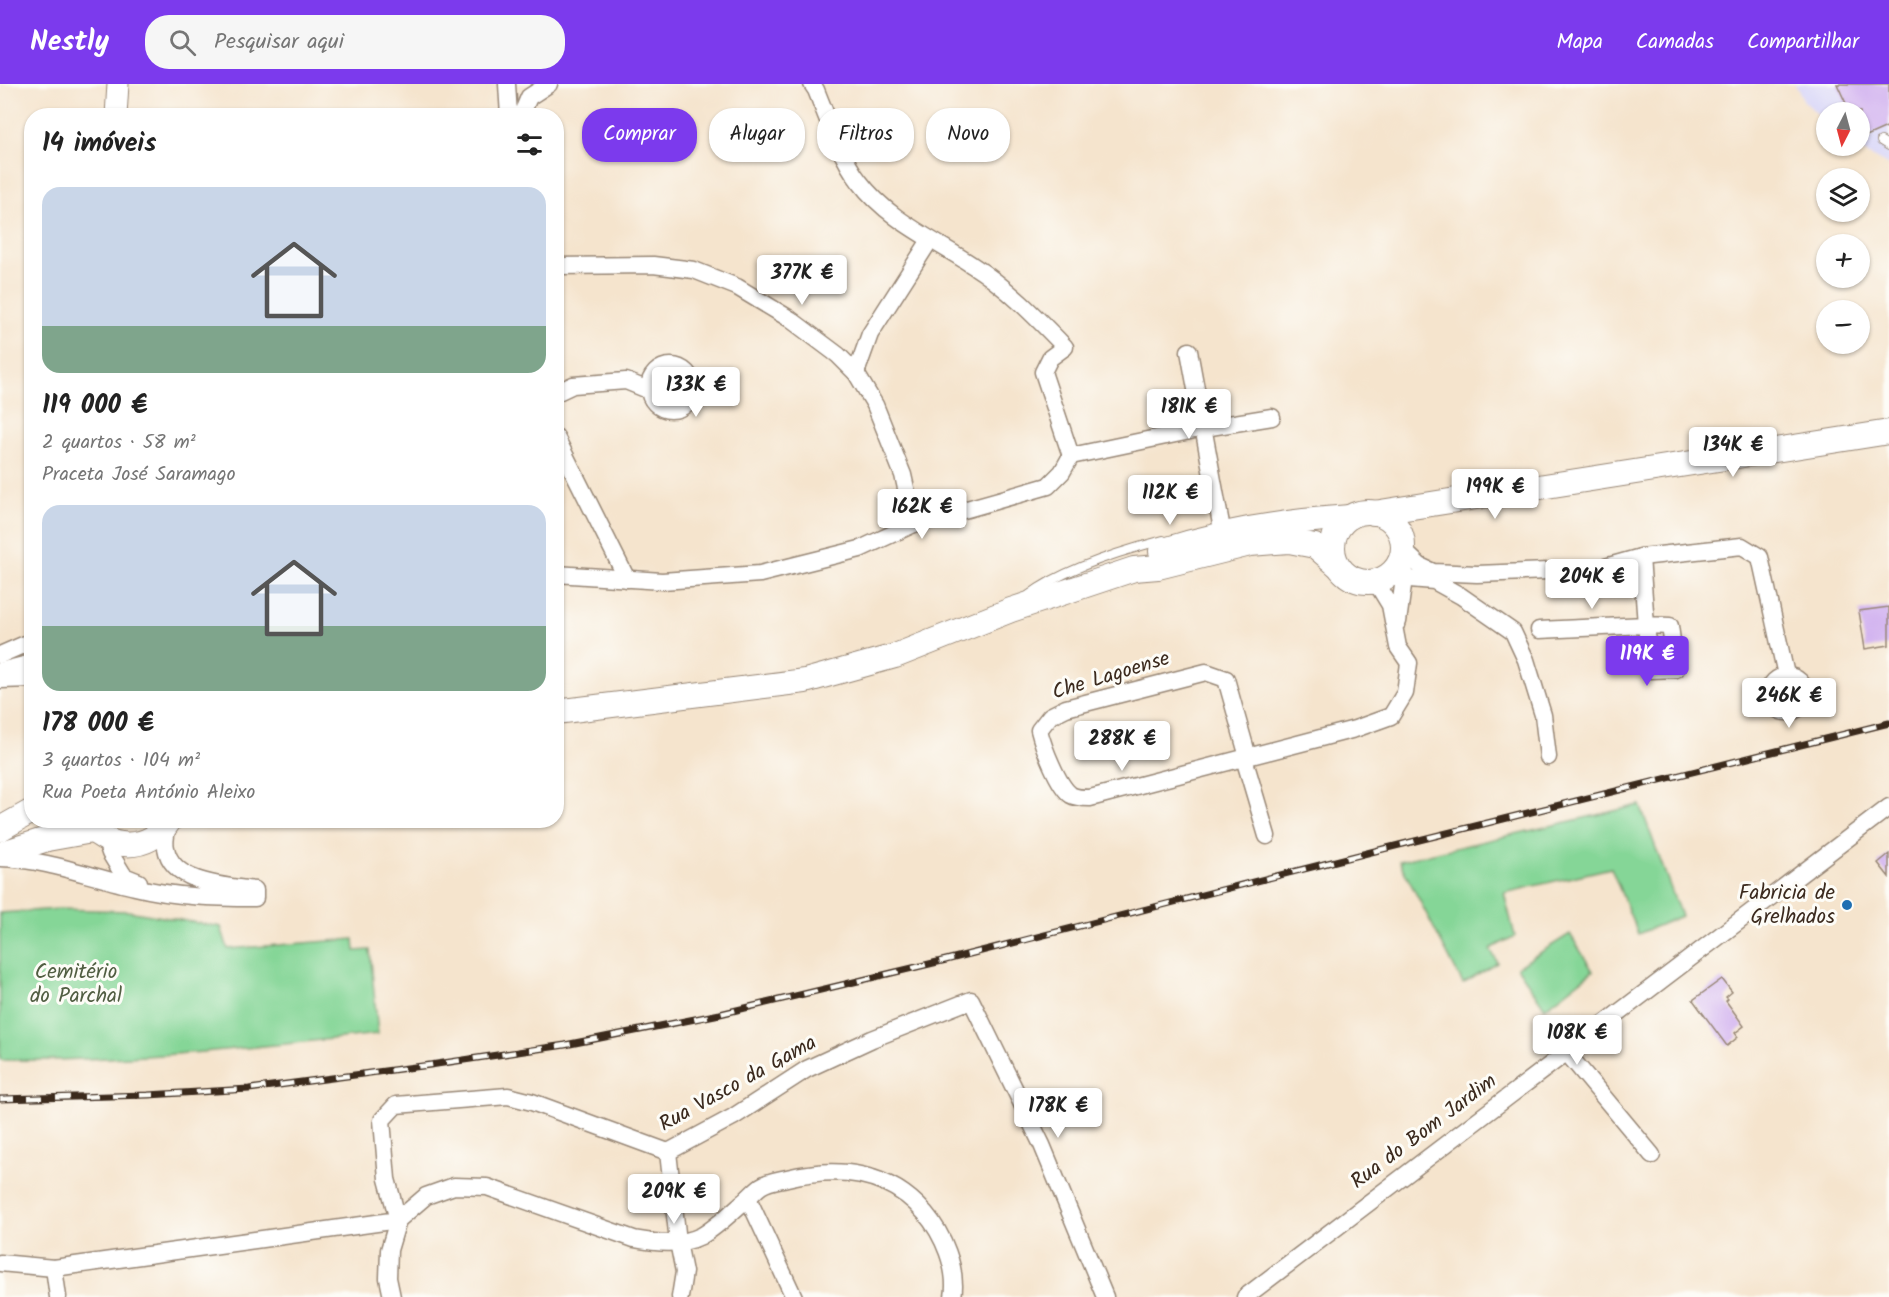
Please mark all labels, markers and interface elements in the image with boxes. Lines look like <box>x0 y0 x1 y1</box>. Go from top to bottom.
search box <box>145 15 565 69</box>
text: Nestly <box>30 20 109 65</box>
text: Pesquisar aqui <box>214 25 344 60</box>
icon: search <box>166 26 199 59</box>
text: Mapa <box>1556 26 1603 59</box>
text: Camadas <box>1636 26 1714 59</box>
text: Compartilhar <box>1747 26 1859 59</box>
north arrow <box>1816 102 1870 156</box>
map controls <box>1816 102 1870 354</box>
chip: Comprar <box>582 108 697 162</box>
chip: Alugar <box>709 108 805 162</box>
chip: Filtros <box>817 108 914 162</box>
chip: Novo <box>926 108 1010 162</box>
text: 14 imóveis <box>42 123 156 165</box>
icon: filters <box>513 128 546 161</box>
button: layers <box>1816 168 1870 222</box>
icon: home <box>240 226 348 334</box>
button: + <box>1816 234 1870 288</box>
pin: 377K € <box>753 255 851 306</box>
text: 377K € <box>771 258 833 290</box>
button: − <box>1816 300 1870 354</box>
pin: 133K € <box>647 367 745 418</box>
text: 133K € <box>666 370 726 402</box>
text: 119 000 € <box>42 385 147 427</box>
pin: 181K € <box>1140 389 1238 440</box>
text: 181K € <box>1161 392 1217 424</box>
text: 2 quartos · 58 m² <box>42 427 196 459</box>
pin: 134K € <box>1684 427 1782 478</box>
text: 134K € <box>1703 430 1763 462</box>
text: Praceta José Saramago <box>42 459 235 491</box>
pin: 199K € <box>1446 469 1544 520</box>
text: 199K € <box>1466 472 1524 504</box>
pin: 112K € <box>1121 475 1219 526</box>
text: 112K € <box>1142 478 1198 510</box>
pin: 162K € <box>873 489 971 540</box>
text: 162K € <box>892 492 952 524</box>
icon: home <box>240 544 348 652</box>
pin: 204K € <box>1543 559 1641 610</box>
text: 204K € <box>1559 562 1625 594</box>
pin: 119K € <box>1598 636 1696 687</box>
text: 119K € <box>1620 639 1674 671</box>
street label: Che Lagoense <box>1048 642 1174 710</box>
pin: 246K € <box>1740 678 1838 729</box>
text: 246K € <box>1756 681 1822 713</box>
text: 178 000 € <box>42 703 154 745</box>
pin: 288K € <box>1073 721 1171 772</box>
text: 288K € <box>1088 724 1156 756</box>
text: 3 quartos · 104 m² <box>42 745 200 777</box>
text: Rua Poeta António Aleixo <box>42 777 255 809</box>
place label: Fabricia de Grelhados <box>1739 877 1836 934</box>
marker: Fabricia de Grelhados <box>1840 898 1854 912</box>
park label: Cemitério do Parchal <box>30 956 122 1013</box>
pin: 108K € <box>1528 1015 1626 1066</box>
text: 108K € <box>1547 1018 1607 1050</box>
street label: Rua Vasco da Gama <box>653 1027 823 1141</box>
street label: Rua do Bom Jardim <box>1344 1066 1504 1198</box>
pin: 178K € <box>1009 1088 1107 1139</box>
text: 178K € <box>1028 1091 1088 1123</box>
pin: 209K € <box>625 1174 723 1225</box>
text: 209K € <box>642 1177 706 1209</box>

